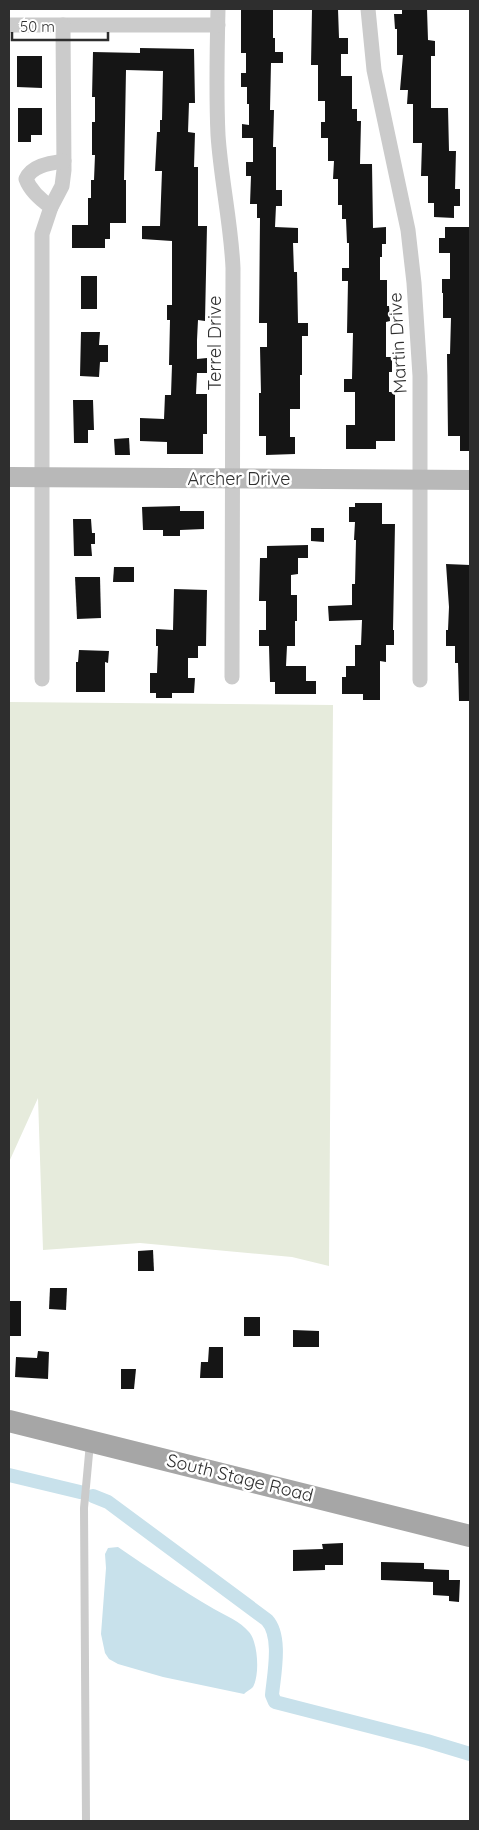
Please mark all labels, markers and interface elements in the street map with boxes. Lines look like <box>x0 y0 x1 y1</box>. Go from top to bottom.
scale bar <box>12 10 109 42</box>
text: 50 m <box>20 17 55 36</box>
street label: Martin Drive <box>383 292 412 394</box>
street label: Terrel Drive <box>203 296 226 390</box>
street label: Archer Drive <box>187 467 291 490</box>
street label: South Stage Road <box>164 1448 316 1507</box>

